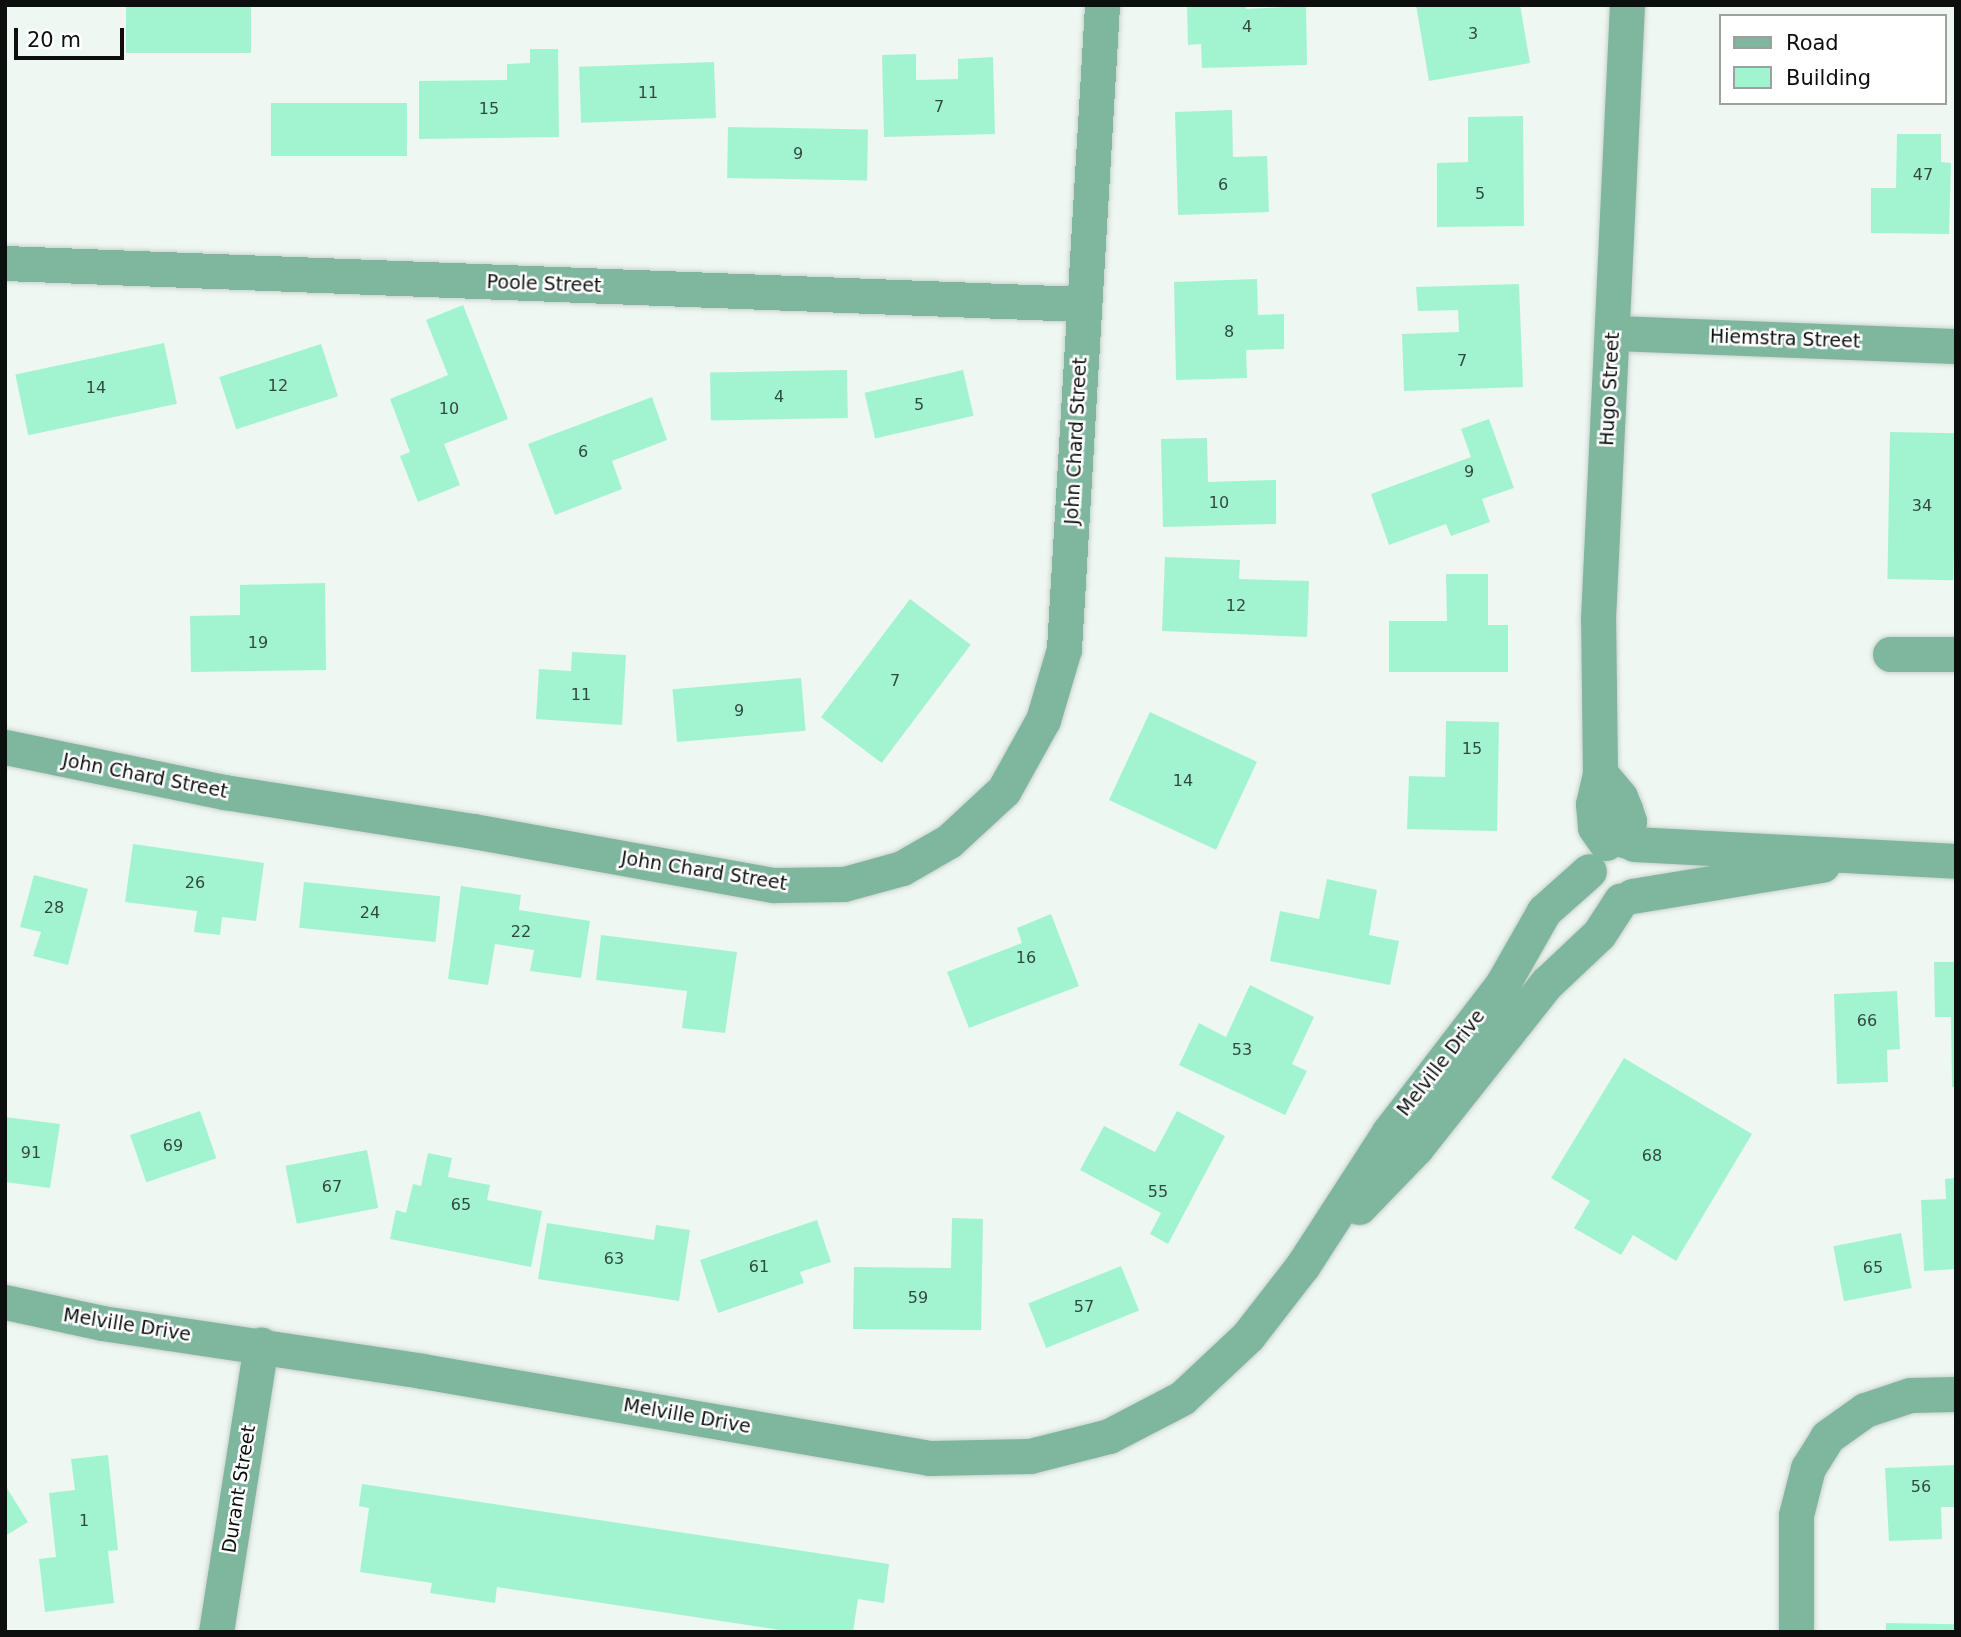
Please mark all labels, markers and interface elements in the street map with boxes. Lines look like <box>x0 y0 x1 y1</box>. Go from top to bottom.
scale bar <box>18 14 128 58</box>
legend <box>1720 14 1947 105</box>
house number: 4 <box>1242 17 1252 37</box>
house number: 3 <box>1468 24 1478 44</box>
text: 20 m <box>27 28 81 52</box>
text: Road <box>1786 31 1839 55</box>
text: Building <box>1786 66 1871 90</box>
house number: 11 <box>638 83 658 103</box>
house number: 7 <box>934 97 944 117</box>
house number: 15 <box>479 99 499 119</box>
house number: 9 <box>793 144 803 164</box>
house number: 47 <box>1913 165 1933 185</box>
house number: 6 <box>1218 175 1228 195</box>
house number: 5 <box>1475 184 1485 204</box>
street label: Poole Street <box>486 271 602 297</box>
house number: 8 <box>1224 322 1234 342</box>
street label: Hiemstra Street <box>1709 325 1861 353</box>
street label: Hugo Street <box>1596 332 1624 446</box>
house number: 7 <box>1457 351 1467 371</box>
street label: John Chard Street <box>1060 357 1092 525</box>
house number: 12 <box>268 376 288 396</box>
house number: 14 <box>86 378 106 398</box>
house number: 4 <box>774 387 784 407</box>
house number: 5 <box>914 395 924 415</box>
house number: 10 <box>439 399 459 419</box>
house number: 6 <box>578 442 588 462</box>
house number: 9 <box>1464 462 1474 482</box>
house number: 10 <box>1209 493 1229 513</box>
house number: 34 <box>1912 496 1932 516</box>
house number: 12 <box>1226 596 1246 616</box>
house number: 19 <box>248 633 268 653</box>
house number: 7 <box>890 671 900 691</box>
house number: 11 <box>571 685 591 705</box>
house number: 9 <box>734 701 744 721</box>
house number: 15 <box>1462 739 1482 759</box>
street label: John Chard Street <box>61 749 229 803</box>
house number: 14 <box>1173 771 1193 791</box>
street label: John Chard Street <box>619 847 789 895</box>
house number: 26 <box>185 873 205 893</box>
house number: 28 <box>44 898 64 918</box>
house number: 24 <box>360 903 380 923</box>
house number: 22 <box>511 922 531 942</box>
house number: 16 <box>1016 948 1036 968</box>
street label: Melville Drive <box>1392 1005 1490 1121</box>
house number: 66 <box>1857 1011 1877 1031</box>
house number: 53 <box>1232 1040 1252 1060</box>
house number: 69 <box>163 1136 183 1156</box>
house number: 91 <box>21 1143 41 1163</box>
house number: 68 <box>1642 1146 1662 1166</box>
house number: 67 <box>322 1177 342 1197</box>
house number: 55 <box>1148 1182 1168 1202</box>
house number: 65 <box>451 1195 471 1215</box>
house number: 63 <box>604 1249 624 1269</box>
house number: 61 <box>749 1257 769 1277</box>
house number: 65 <box>1863 1258 1883 1278</box>
house number: 59 <box>908 1288 928 1308</box>
house number: 57 <box>1074 1297 1094 1317</box>
street label: Melville Drive <box>62 1304 192 1346</box>
street label: Melville Drive <box>622 1394 752 1438</box>
street label: Durant Street <box>218 1423 260 1555</box>
house number: 56 <box>1911 1477 1931 1497</box>
house number: 1 <box>79 1511 89 1531</box>

